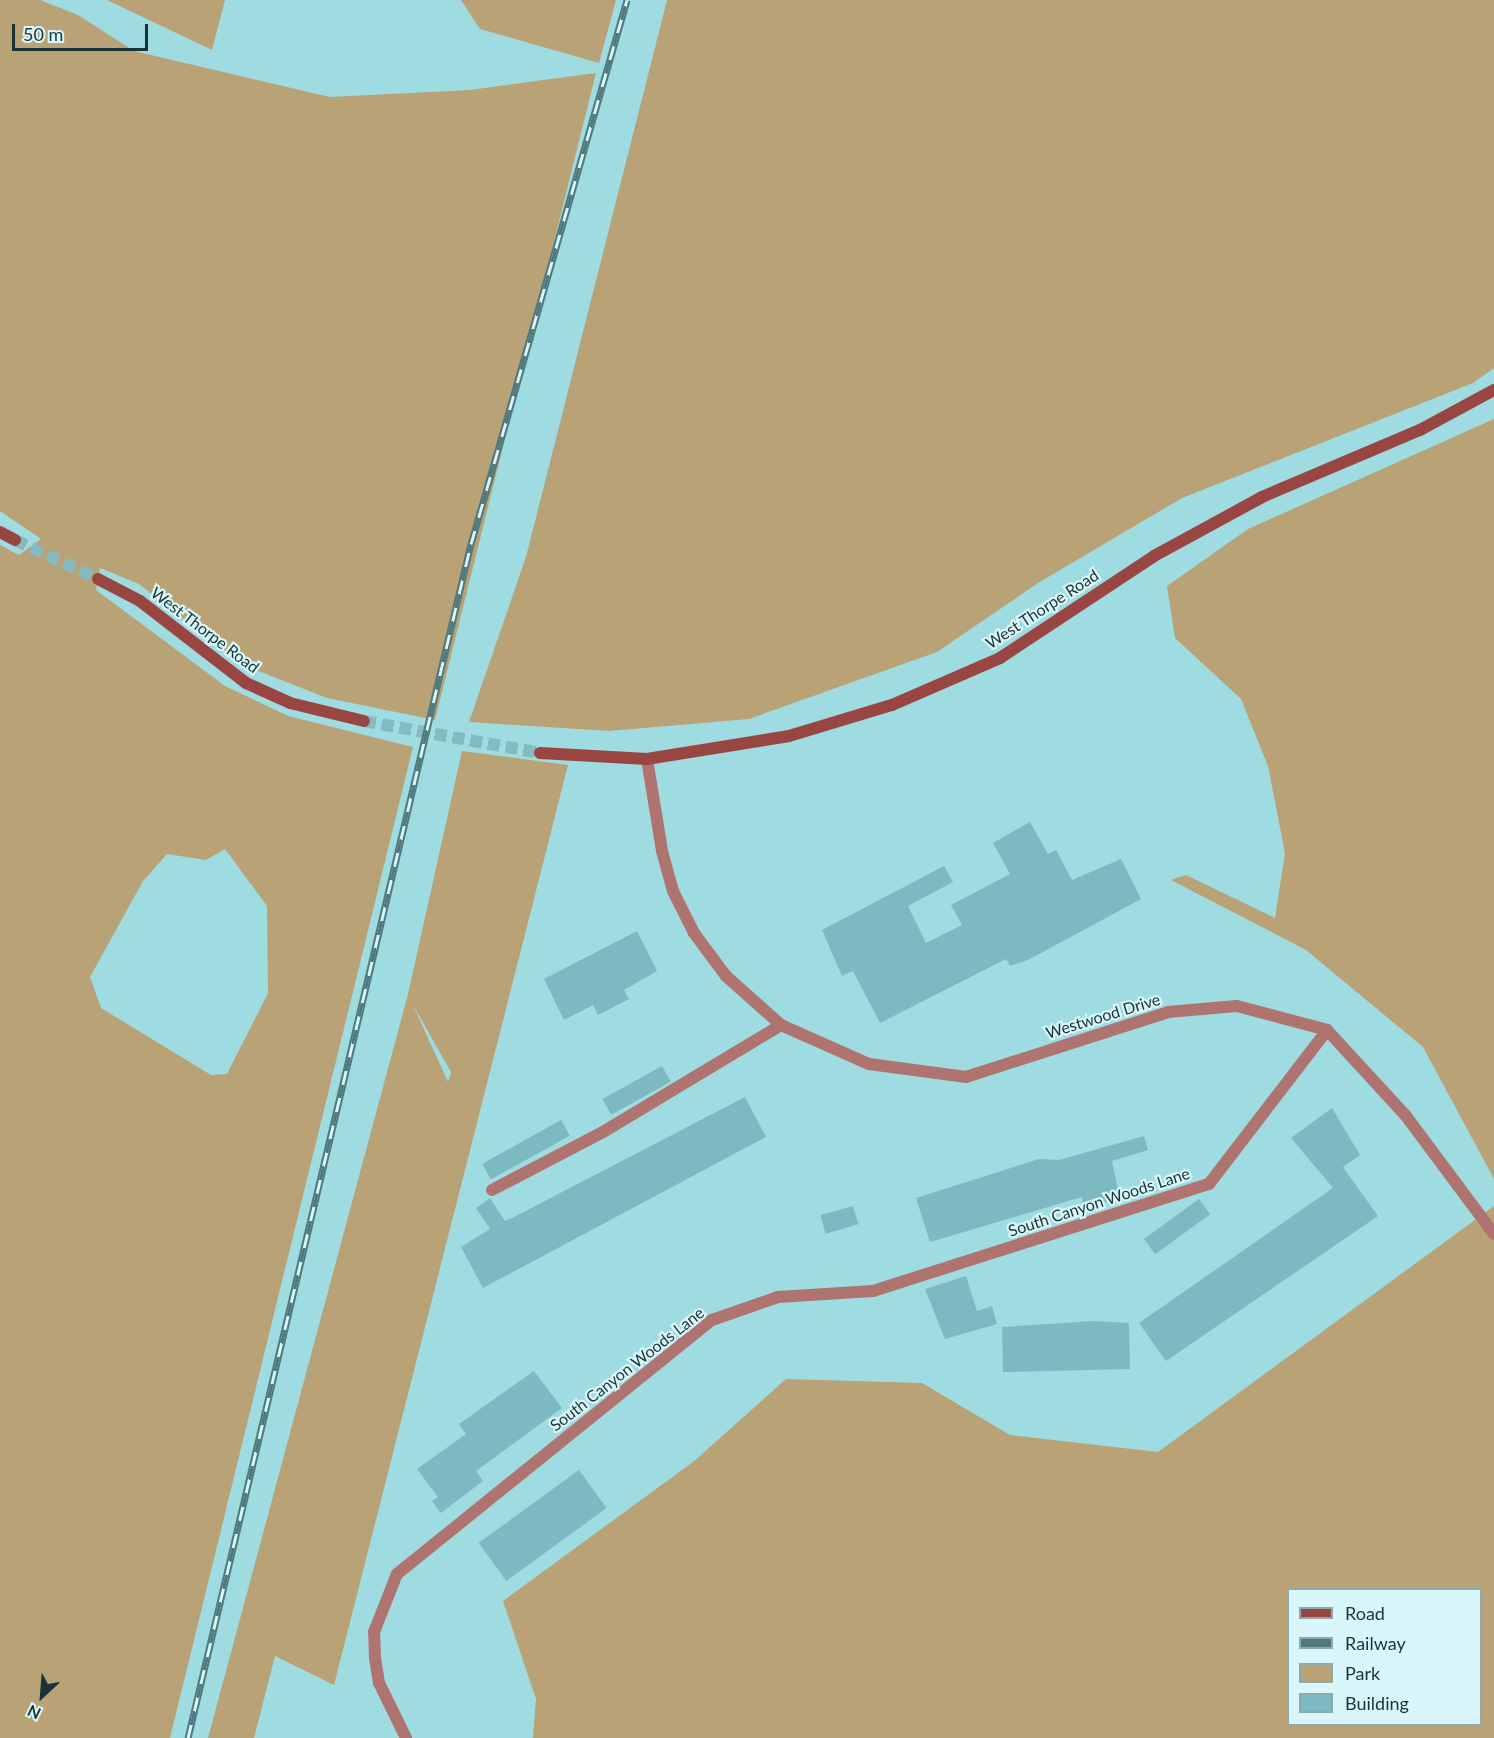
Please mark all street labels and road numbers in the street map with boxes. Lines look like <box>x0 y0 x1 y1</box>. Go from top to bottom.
street label: West Thorpe Road <box>982 565 1102 653</box>
street label: West Thorpe Road <box>147 583 263 677</box>
street label: Westwood Drive <box>1043 989 1163 1043</box>
street label: South Canyon Woods Lane <box>1006 1163 1192 1241</box>
street label: South Canyon Woods Lane <box>546 1303 708 1435</box>

